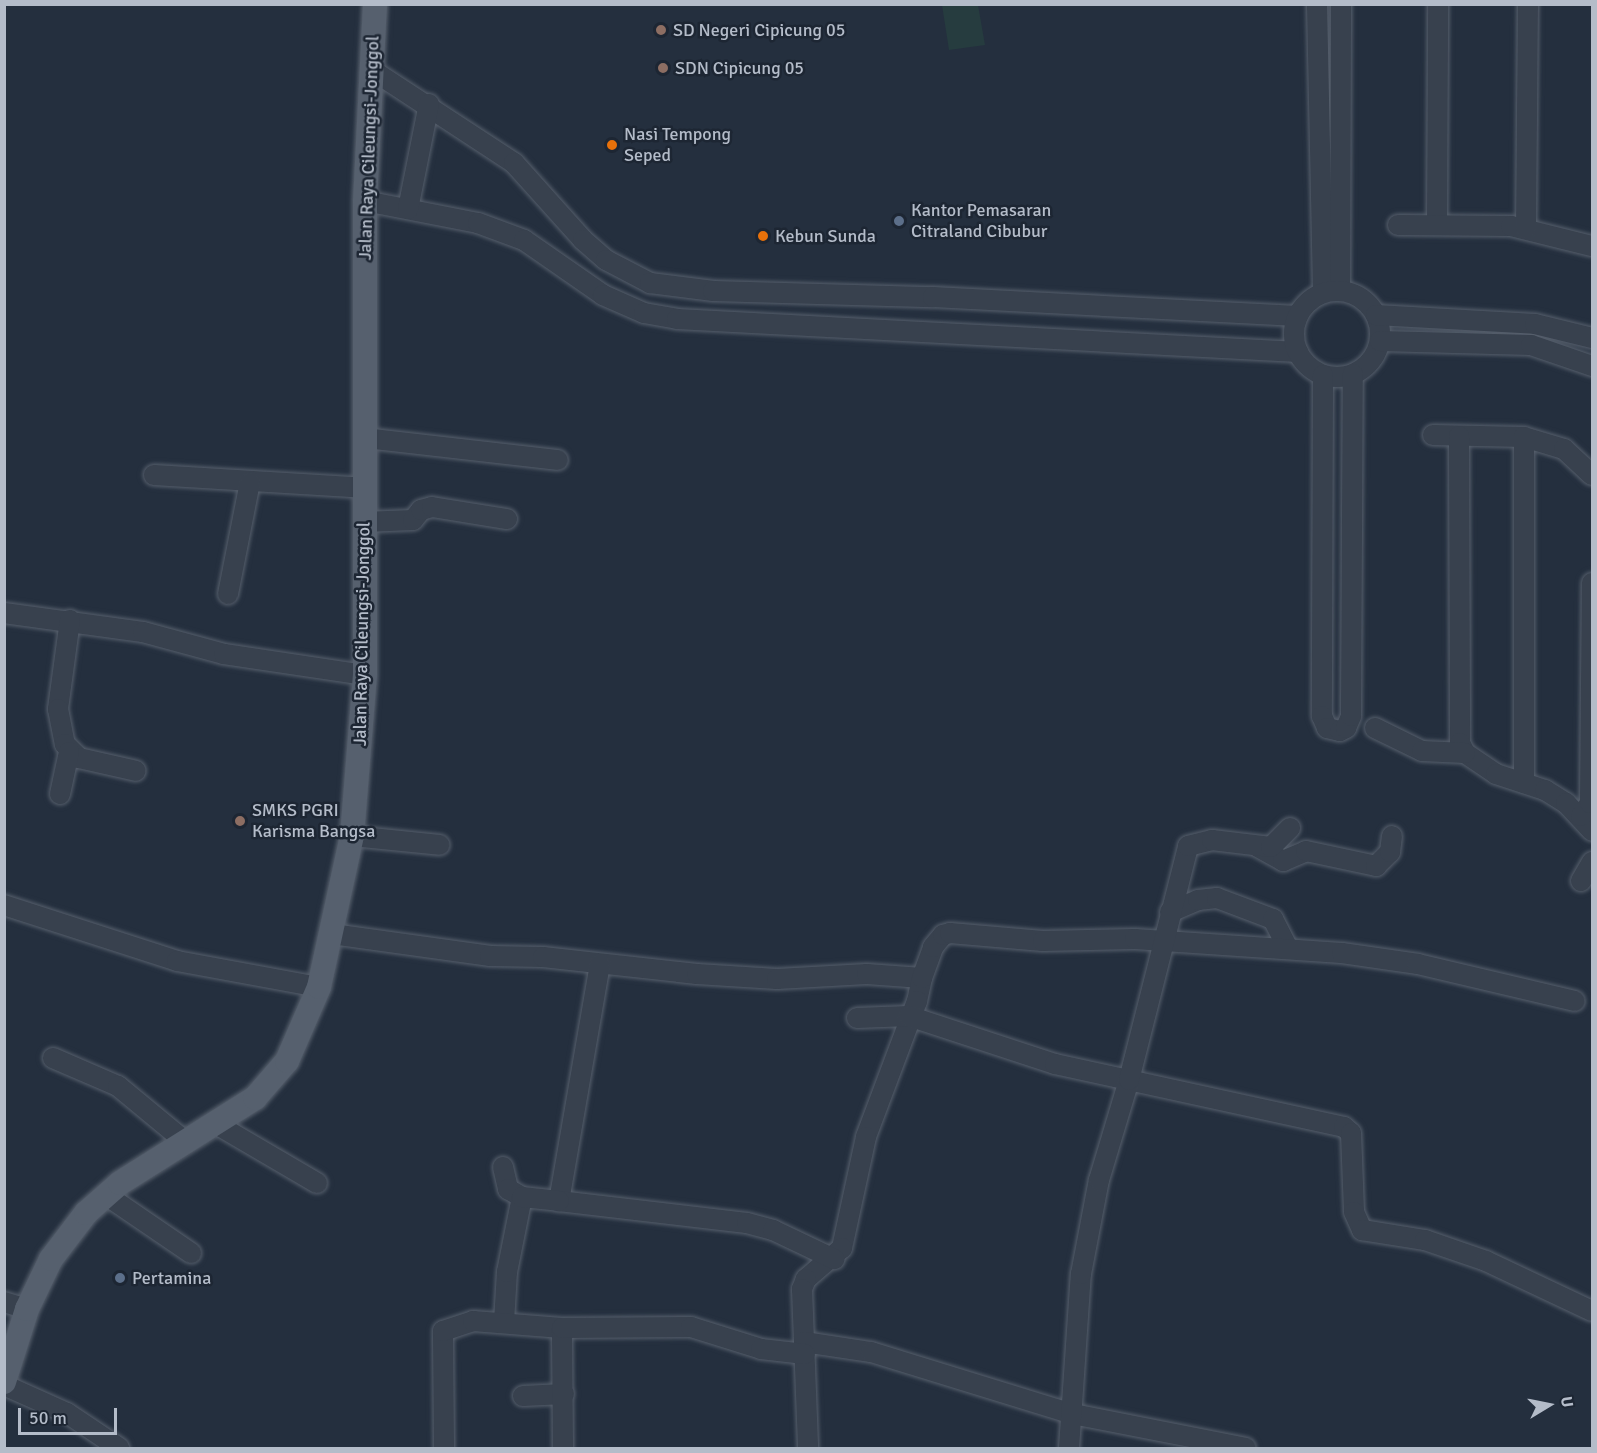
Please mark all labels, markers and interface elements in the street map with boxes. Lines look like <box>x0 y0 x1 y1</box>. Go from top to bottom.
place label: SD Negeri Cipicung 05 <box>673 19 845 41</box>
marker: SD Negeri Cipicung 05 <box>654 23 668 37</box>
street label: Jalan Raya Cileungsi-Jonggol <box>354 35 384 261</box>
place label: SDN Cipicung 05 <box>675 57 804 79</box>
marker: SDN Cipicung 05 <box>656 61 670 75</box>
place label: Nasi Tempong Seped <box>624 124 731 166</box>
marker: Nasi Tempong Seped <box>605 138 619 152</box>
place label: Kantor Pemasaran Citraland Cibubur <box>911 200 1051 242</box>
marker: Kantor Pemasaran Citraland Cibubur <box>892 214 906 228</box>
place label: Kebun Sunda <box>775 225 876 247</box>
marker: Kebun Sunda <box>756 229 770 243</box>
street label: Jalan Raya Cileungsi-Jonggol <box>349 522 375 746</box>
place label: SMKS PGRI Karisma Bangsa <box>252 800 375 842</box>
marker: SMKS PGRI Karisma Bangsa <box>233 814 247 828</box>
place label: Pertamina <box>132 1267 211 1289</box>
marker: Pertamina <box>113 1271 127 1285</box>
north arrow <box>1519 1375 1579 1435</box>
text: U <box>1556 1395 1578 1409</box>
scale bar <box>21 1396 120 1434</box>
text: 50 m <box>29 1407 67 1429</box>

